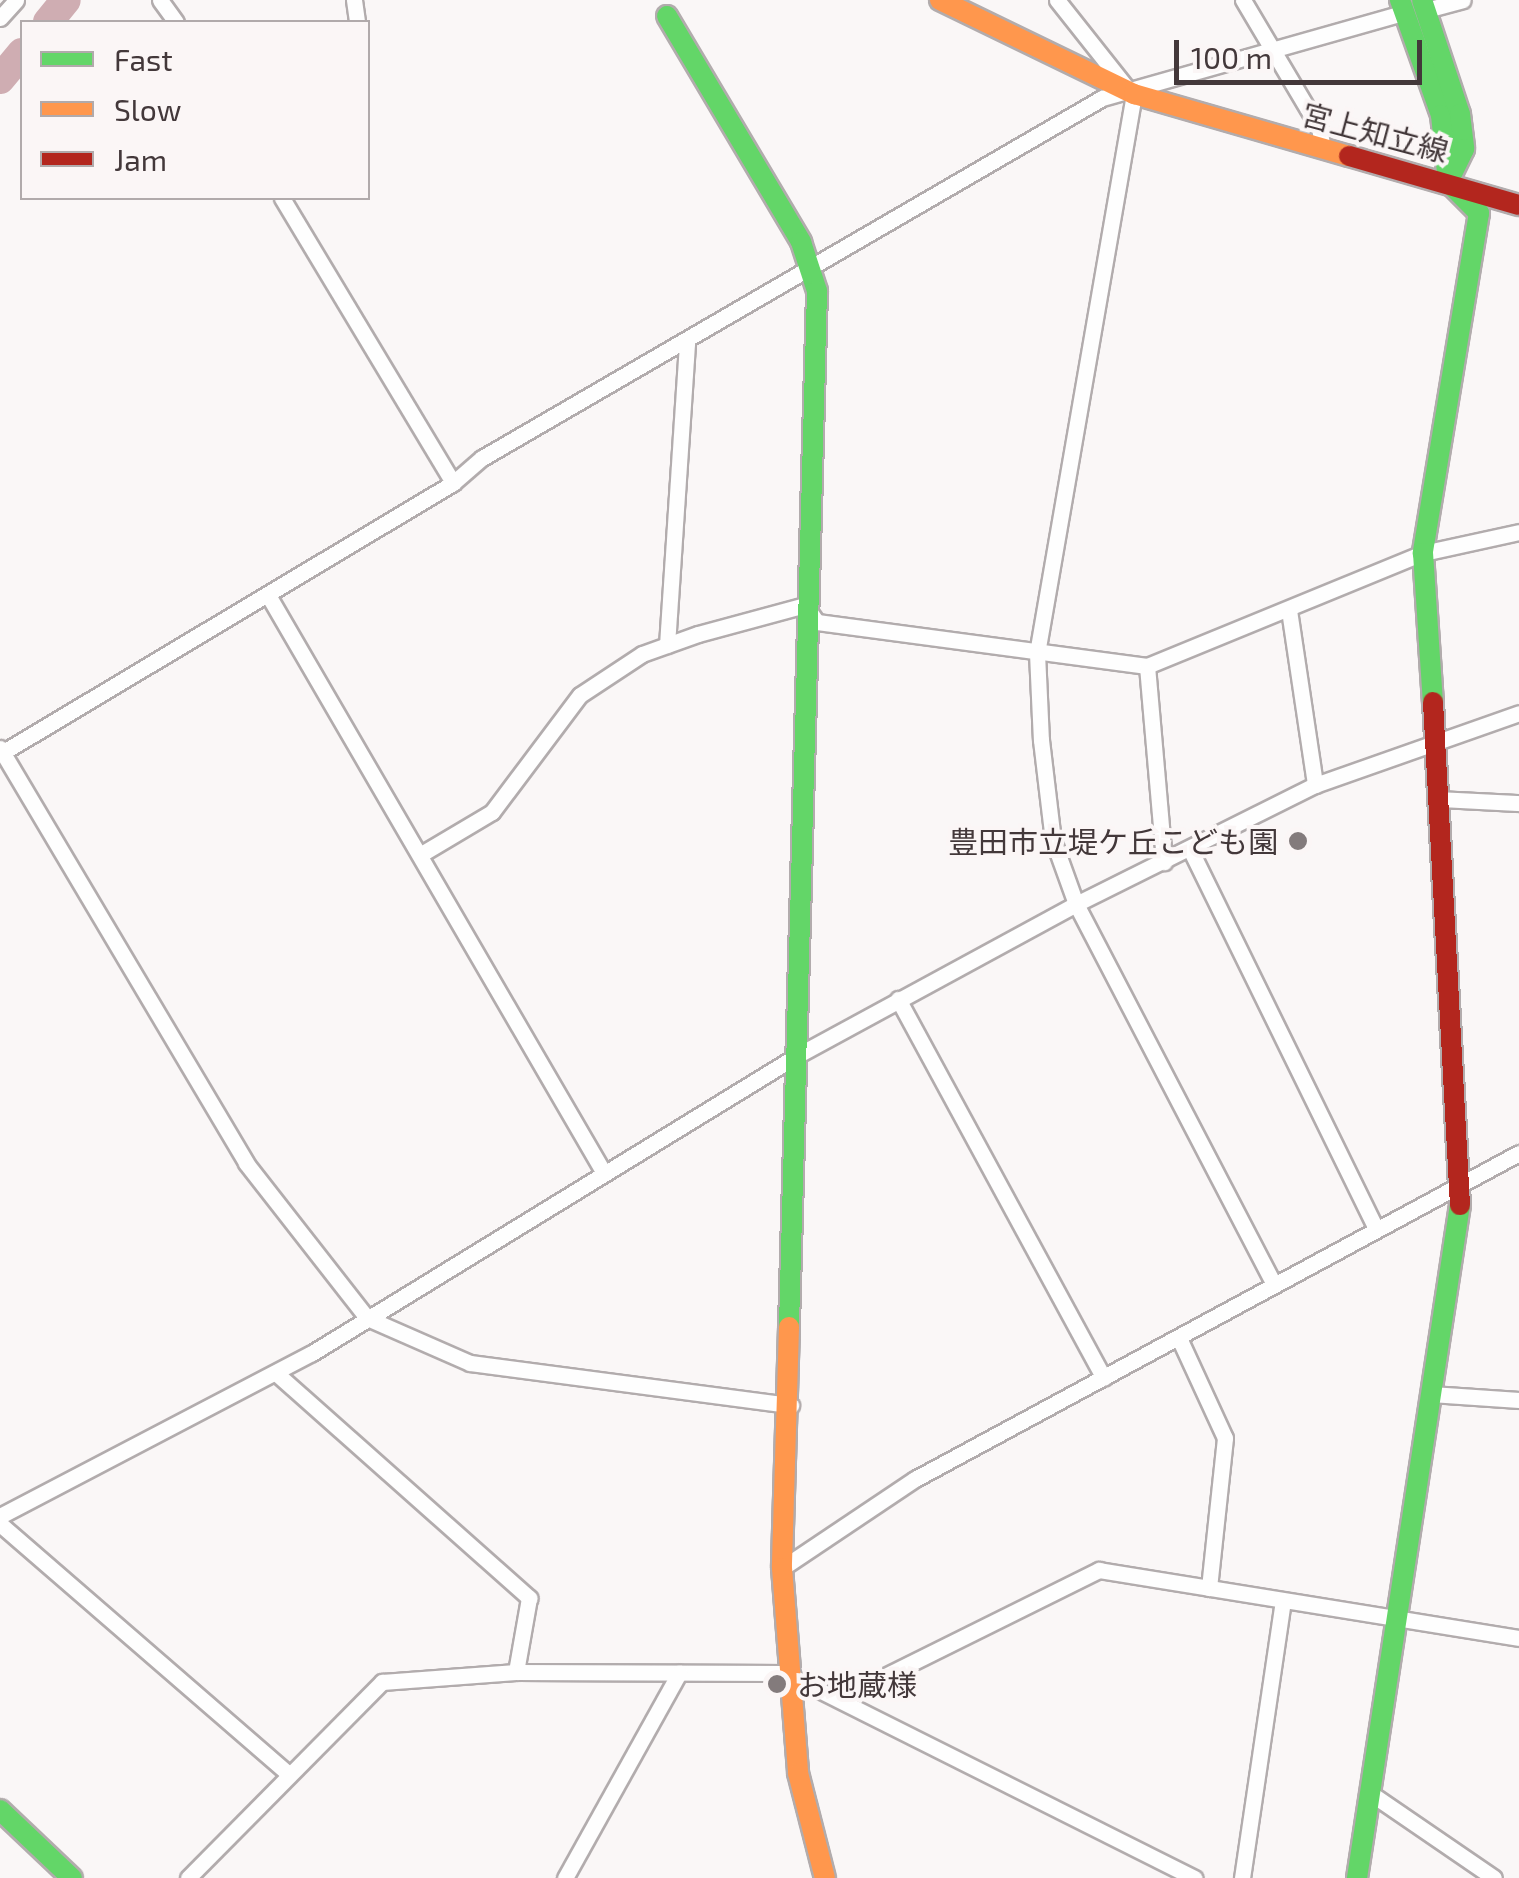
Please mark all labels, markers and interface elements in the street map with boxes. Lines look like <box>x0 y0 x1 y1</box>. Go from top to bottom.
legend <box>20 20 370 200</box>
scale bar <box>1179 20 1426 82</box>
text: 100 m <box>1191 39 1272 75</box>
text: Fast <box>114 41 173 77</box>
text: Slow <box>114 91 181 127</box>
street label: 宮上知立線 <box>1298 95 1452 169</box>
text: Jam <box>114 141 167 177</box>
place label: 豊田市立堤ケ丘こども園 <box>948 823 1278 859</box>
marker: 豊田市立堤ケ丘こども園 <box>1287 830 1309 852</box>
place label: お地蔵様 <box>797 1666 917 1702</box>
marker: お地蔵様 <box>766 1673 788 1695</box>

